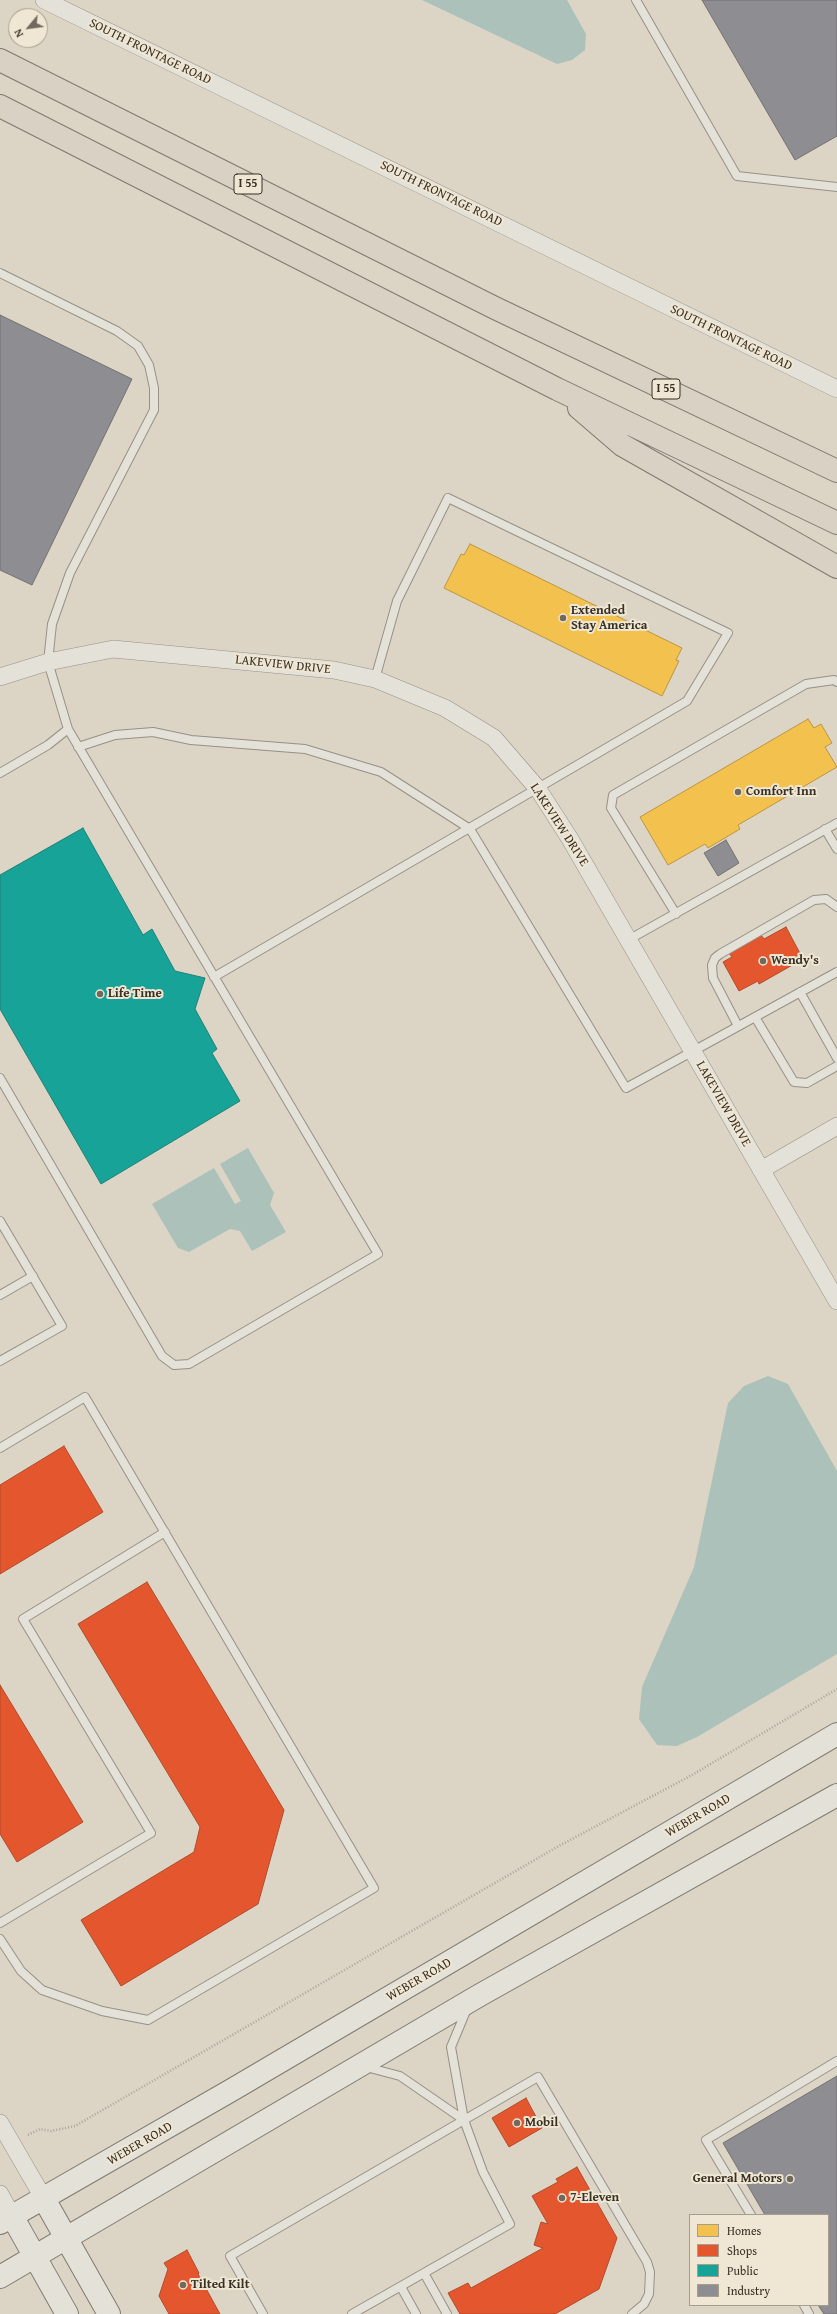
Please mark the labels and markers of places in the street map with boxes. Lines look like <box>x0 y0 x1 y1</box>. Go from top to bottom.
place label: Extended Stay America <box>571 603 647 634</box>
marker: Extended Stay America <box>558 613 568 623</box>
place label: Comfort Inn <box>746 784 816 800</box>
marker: Comfort Inn <box>733 787 743 797</box>
place label: Wendy's <box>771 953 819 969</box>
marker: Wendy's <box>758 956 768 966</box>
place label: Life Time <box>108 986 162 1002</box>
marker: Life Time <box>95 989 105 999</box>
place label: Mobil <box>525 2115 558 2131</box>
marker: Mobil <box>512 2118 522 2128</box>
place label: General Motors <box>693 2171 782 2187</box>
marker: General Motors <box>785 2174 795 2184</box>
place label: 7-Eleven <box>570 2190 619 2206</box>
marker: 7-Eleven <box>557 2193 567 2203</box>
place label: Tilted Kilt <box>191 2277 250 2293</box>
marker: Tilted Kilt <box>178 2280 188 2290</box>

